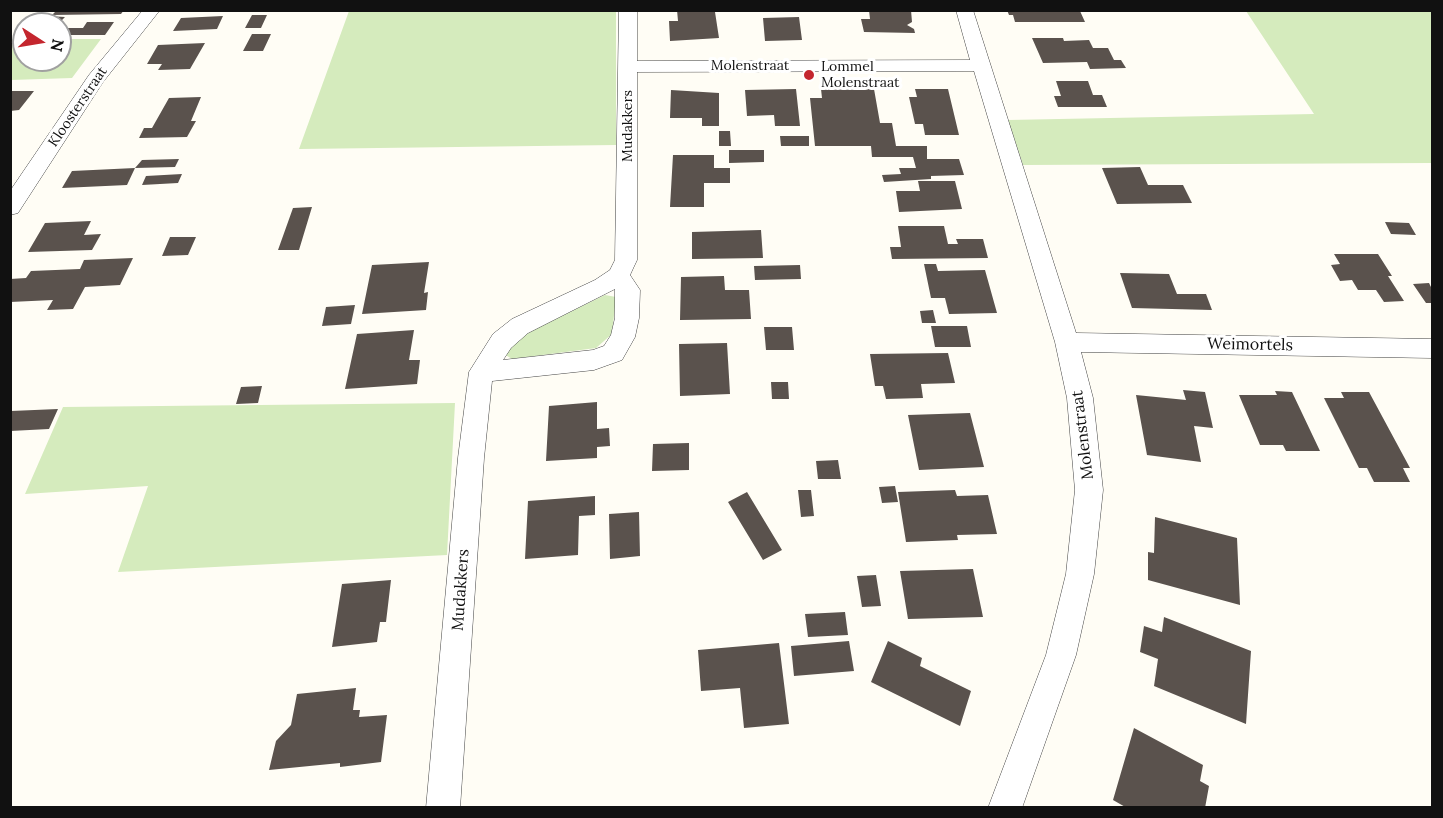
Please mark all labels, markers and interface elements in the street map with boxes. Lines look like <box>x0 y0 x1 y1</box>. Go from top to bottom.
north arrow <box>12 12 72 72</box>
text: N <box>47 37 69 53</box>
street label: Molenstraat <box>711 58 789 74</box>
place label: Lommel Molenstraat <box>821 59 899 92</box>
street label: Kloosterstraat <box>45 64 111 150</box>
marker: Lommel Molenstraat <box>802 68 816 82</box>
street label: Mudakkers <box>620 90 636 162</box>
street label: Weimortels <box>1207 335 1293 355</box>
street label: Molenstraat <box>1068 389 1098 481</box>
street label: Mudakkers <box>449 548 473 632</box>

